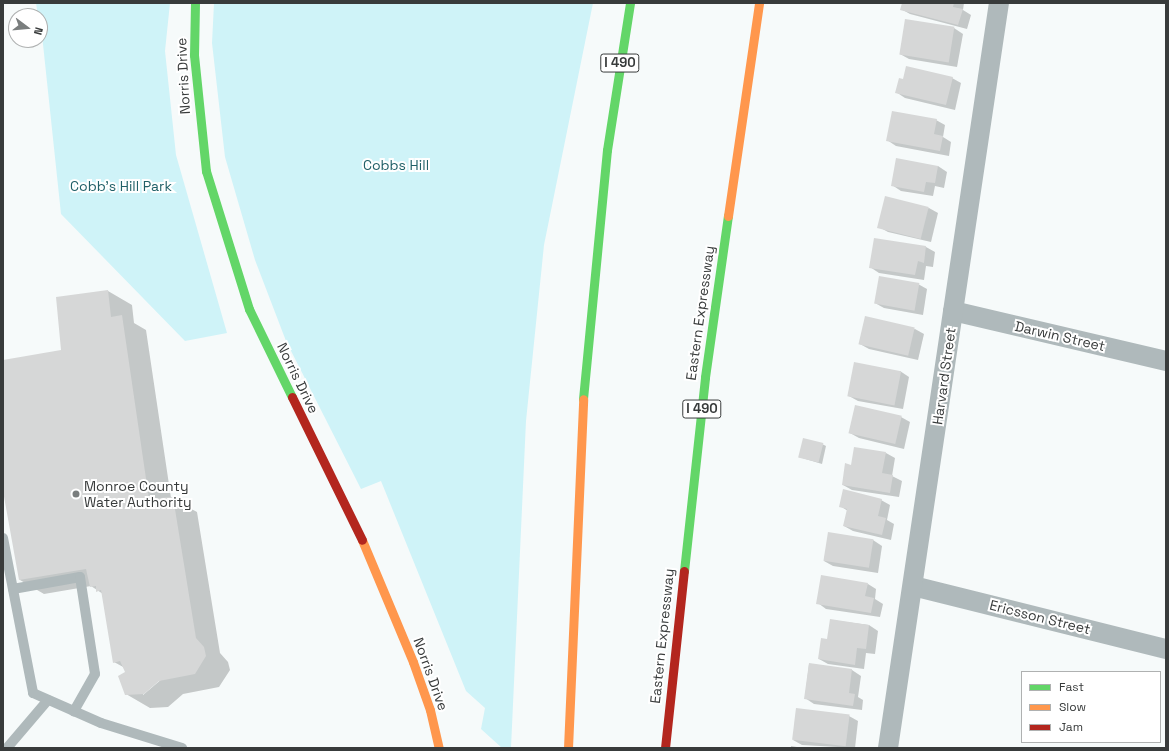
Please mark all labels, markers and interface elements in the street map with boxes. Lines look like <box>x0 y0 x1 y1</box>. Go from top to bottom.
north arrow <box>8 8 48 48</box>
text: N <box>31 26 46 37</box>
street label: Norris Drive <box>173 37 193 115</box>
road number: I 490 <box>600 52 640 74</box>
park label: Cobbs Hill <box>363 157 429 173</box>
park label: Cobb's Hill Park <box>70 178 172 194</box>
street label: Eastern Expressway <box>682 245 718 381</box>
street label: Darwin Street <box>1013 317 1107 355</box>
street label: Harvard Street <box>929 326 959 426</box>
street label: Norris Drive <box>274 340 322 416</box>
road number: I 490 <box>682 398 722 420</box>
place label: Monroe County Water Authority <box>84 478 192 510</box>
marker: Monroe County Water Authority <box>71 489 81 499</box>
street label: Eastern Expressway <box>647 568 677 704</box>
street label: Ericsson Street <box>988 596 1092 638</box>
street label: Norris Drive <box>410 635 452 713</box>
legend <box>1021 671 1161 743</box>
text: Fast <box>1059 679 1084 695</box>
text: Slow <box>1059 699 1086 715</box>
text: Jam <box>1059 719 1083 735</box>

